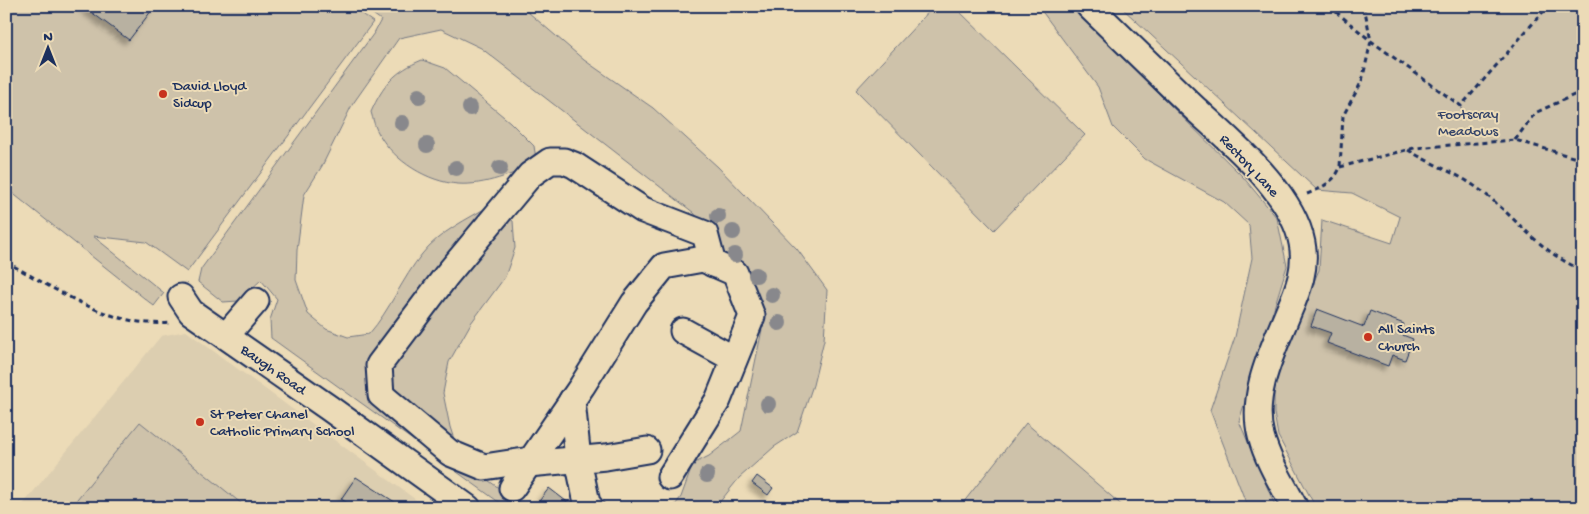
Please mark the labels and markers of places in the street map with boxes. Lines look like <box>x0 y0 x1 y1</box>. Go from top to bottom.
place label: David Lloyd Sidcup <box>172 78 247 113</box>
marker: David Lloyd Sidcup <box>157 88 169 100</box>
place label: All Saints Church <box>1378 321 1435 356</box>
marker: All Saints Church <box>1362 331 1374 343</box>
place label: St Peter Chanel Catholic Primary School <box>210 406 355 441</box>
marker: St Peter Chanel Catholic Primary School <box>194 416 206 428</box>

